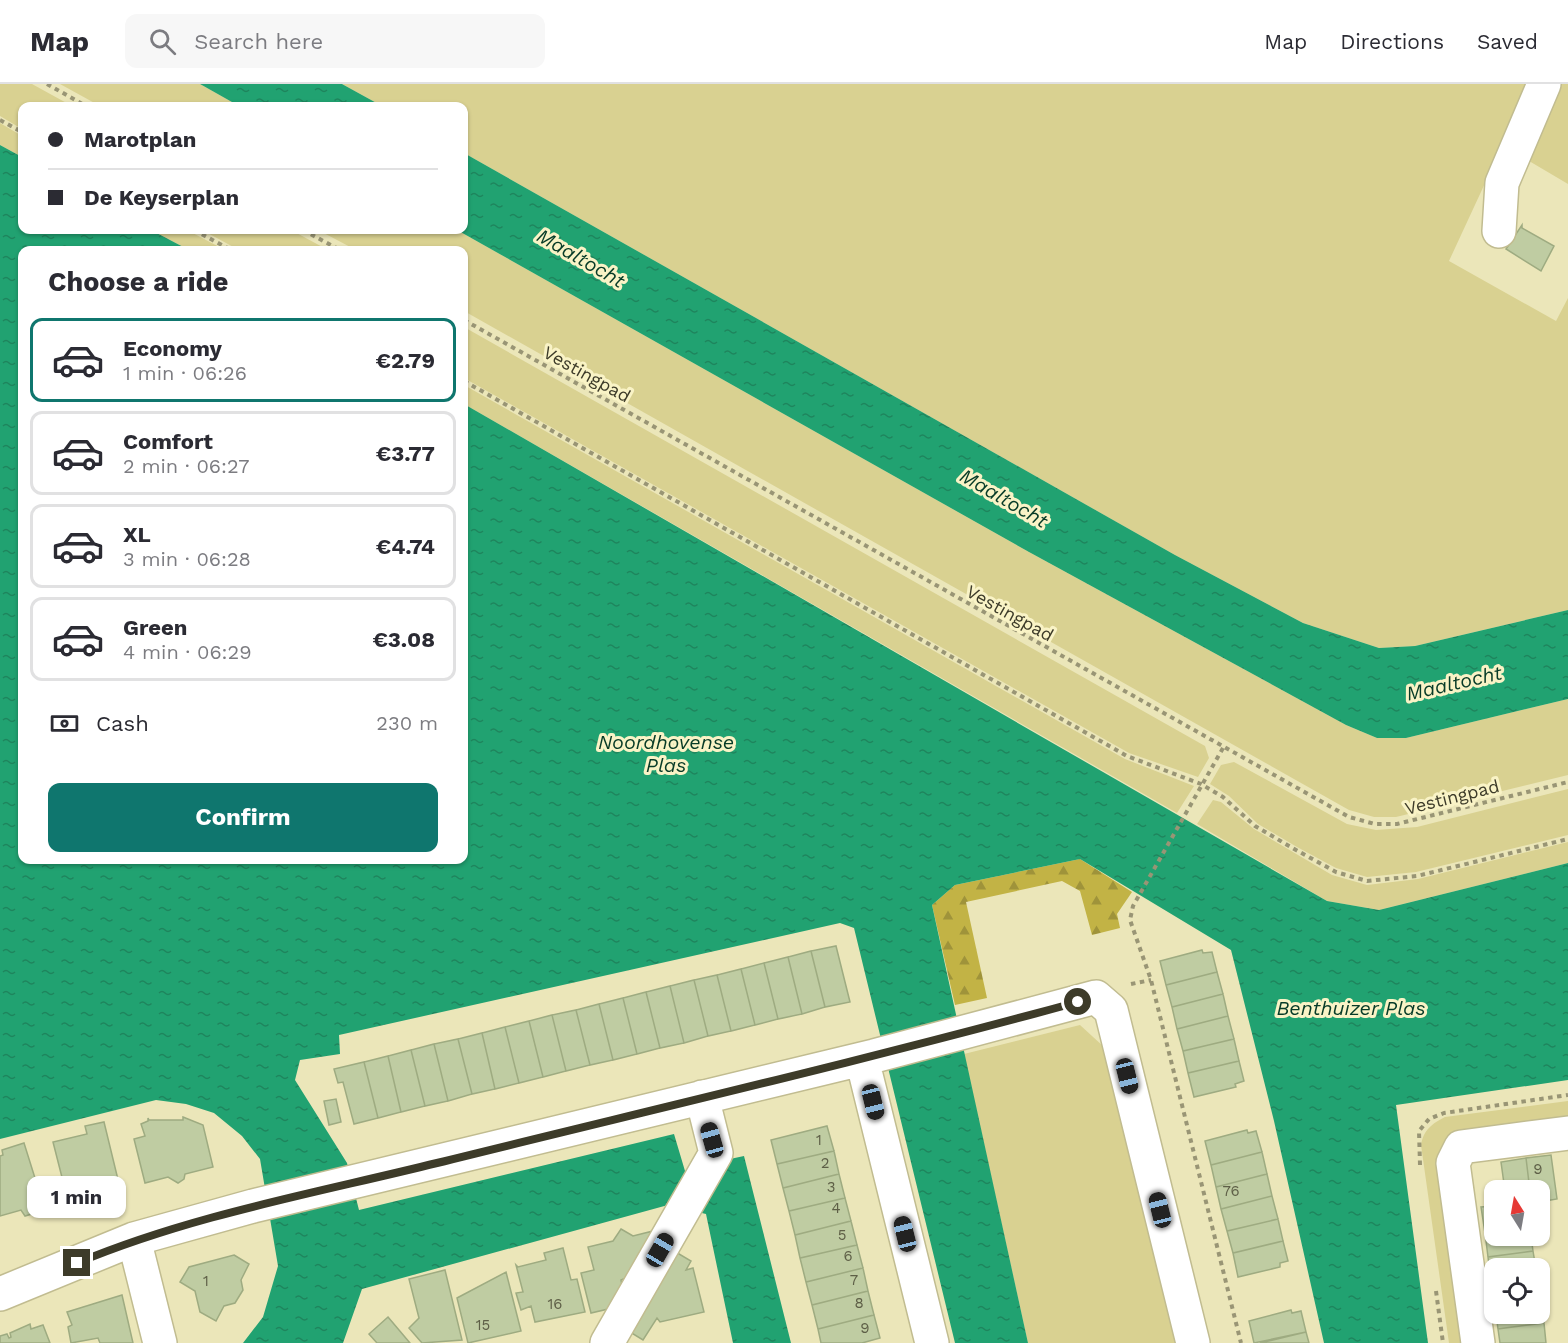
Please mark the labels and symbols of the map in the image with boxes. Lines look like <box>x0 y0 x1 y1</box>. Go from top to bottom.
water label: Maaltocht <box>533 223 630 293</box>
street label: Vestingpad <box>540 341 634 407</box>
water label: Maaltocht <box>956 463 1053 533</box>
street label: Vestingpad <box>963 580 1057 646</box>
water label: Maaltocht <box>1404 660 1505 706</box>
water label: Noordhovense Plas <box>598 730 734 777</box>
street label: Vestingpad <box>1403 775 1501 819</box>
route start <box>1064 988 1091 1015</box>
water label: Benthuizer Plas <box>1276 996 1426 1020</box>
car <box>1114 1056 1140 1096</box>
car <box>860 1082 886 1122</box>
car <box>698 1120 726 1160</box>
house number: 1 <box>816 1131 822 1149</box>
house number: 2 <box>821 1154 829 1172</box>
house number: 9 <box>1533 1160 1543 1178</box>
callout: 1 min <box>28 1176 127 1218</box>
house number: 3 <box>827 1178 835 1196</box>
north arrow <box>1484 1180 1550 1246</box>
house number: 76 <box>1222 1182 1240 1200</box>
car <box>1147 1190 1173 1230</box>
house number: 4 <box>831 1199 841 1217</box>
car <box>892 1214 918 1254</box>
house number: 5 <box>838 1226 846 1244</box>
car <box>643 1230 677 1270</box>
house number: 6 <box>843 1247 853 1265</box>
route end <box>63 1249 90 1276</box>
house number: 7 <box>850 1271 858 1289</box>
house number: 1 <box>203 1272 209 1290</box>
house number: 8 <box>854 1294 864 1312</box>
house number: 16 <box>548 1295 562 1313</box>
house number: 15 <box>476 1316 490 1334</box>
house number: 9 <box>860 1319 870 1337</box>

